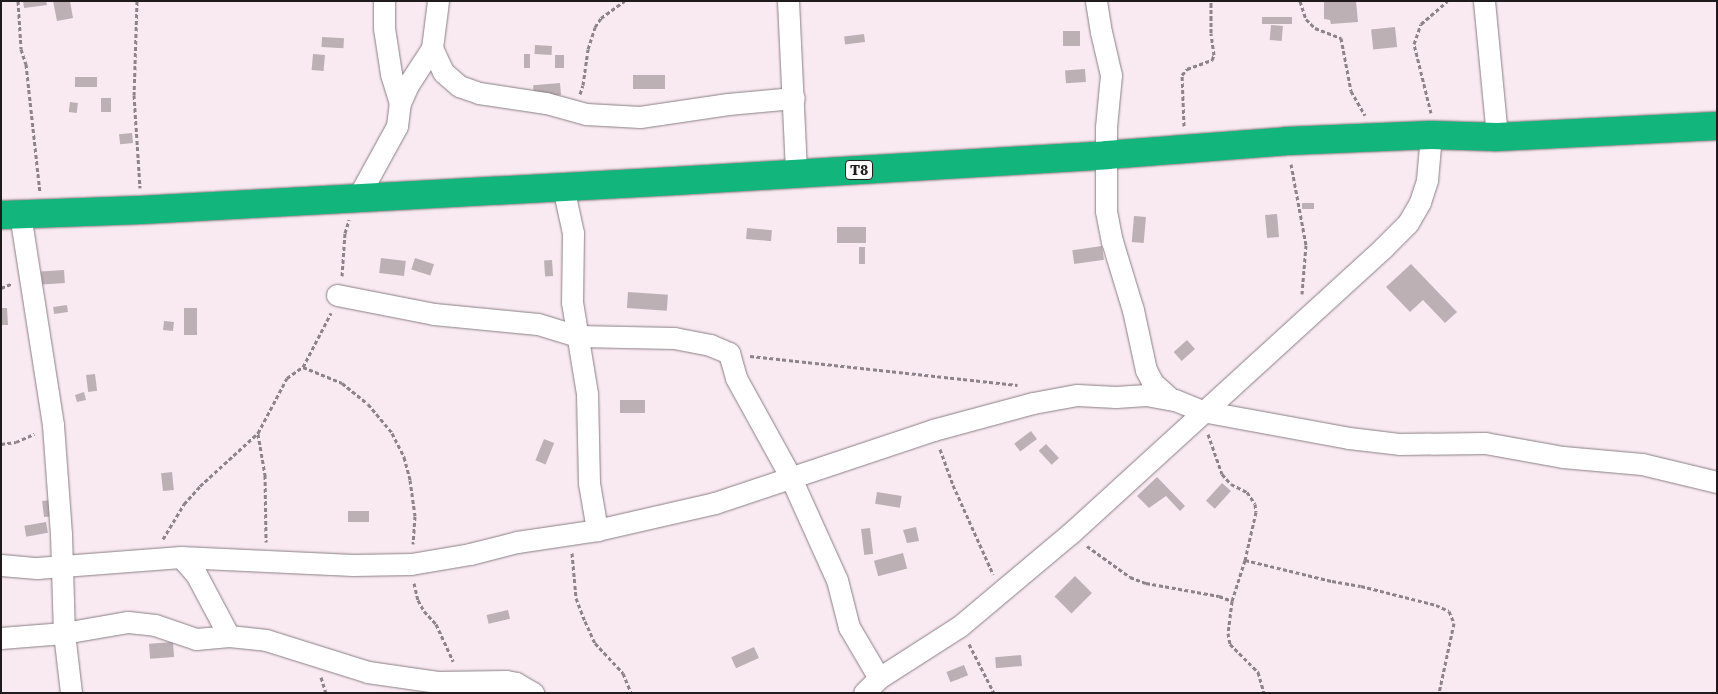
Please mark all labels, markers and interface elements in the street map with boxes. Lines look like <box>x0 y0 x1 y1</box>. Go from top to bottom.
road number: T8 <box>844 158 874 182</box>

